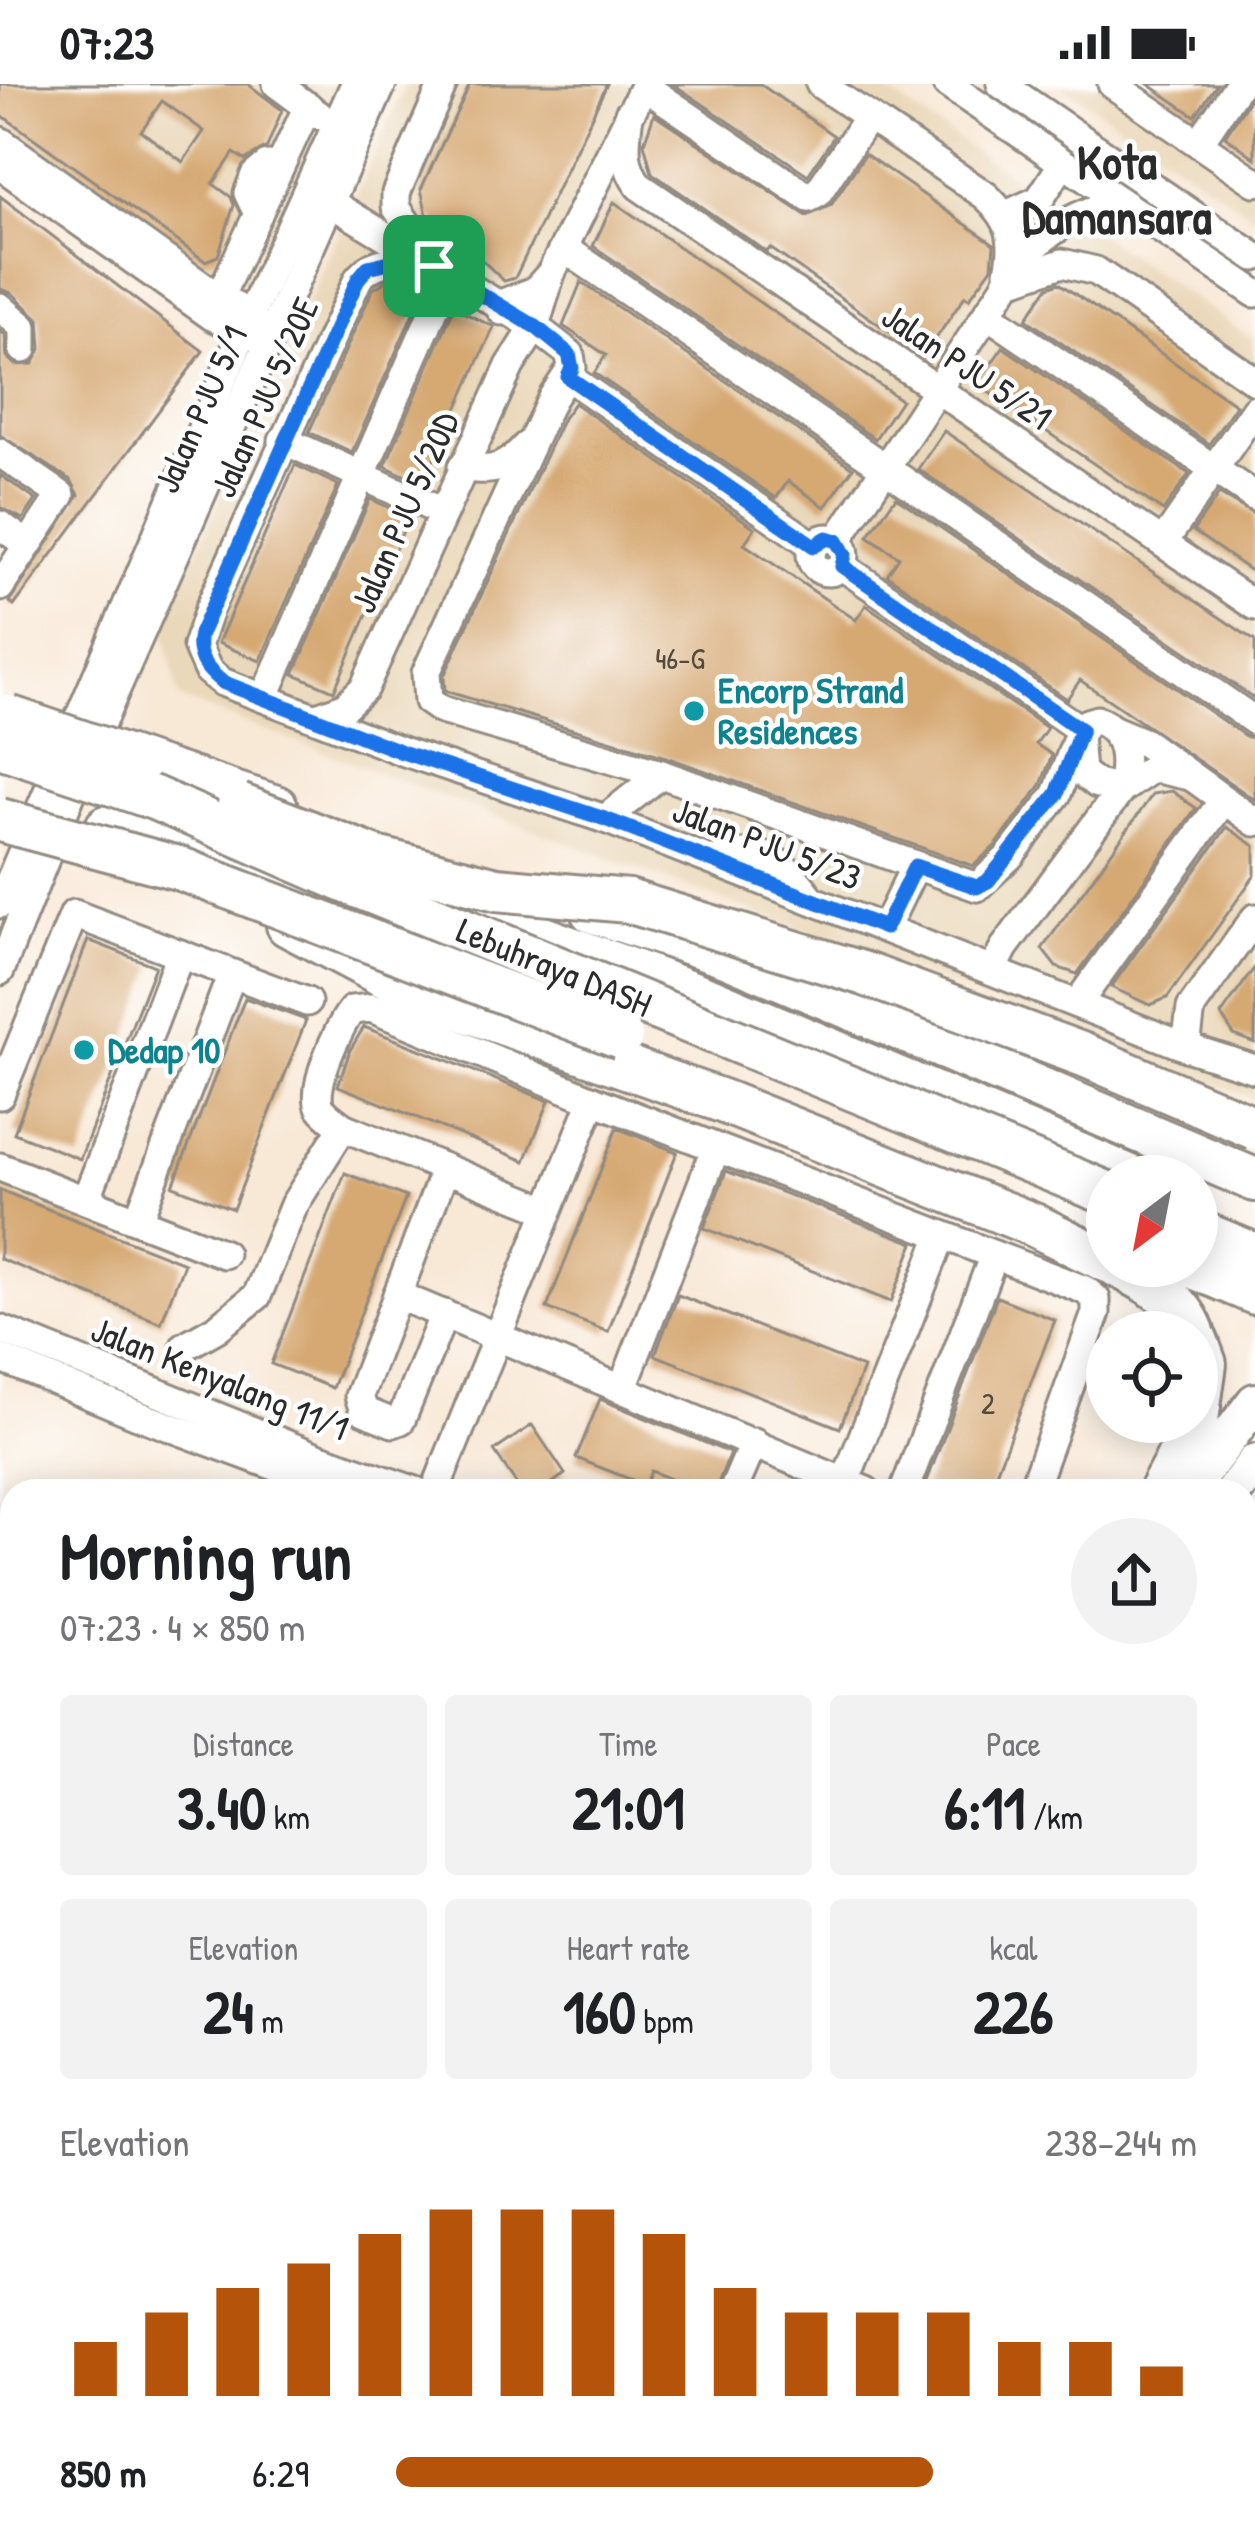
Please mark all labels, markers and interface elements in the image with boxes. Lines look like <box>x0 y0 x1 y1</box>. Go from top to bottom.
text: 07:23 <box>60 12 154 73</box>
district label: Kota Damansara <box>1022 129 1212 249</box>
pin <box>383 215 485 317</box>
icon: arrive <box>401 233 467 299</box>
street label: Jalan PJU 5/20E <box>198 289 329 504</box>
street label: Jalan PJU 5/21 <box>873 291 1062 440</box>
street label: Jalan PJU 5/1 <box>141 318 258 500</box>
street label: Jalan PJU 5/20D <box>337 404 470 620</box>
house number: 46-G <box>655 638 705 678</box>
place label: Encorp Strand Residences <box>718 665 903 755</box>
marker: Encorp Strand Residences <box>681 698 707 724</box>
street label: Jalan PJU 5/23 <box>666 784 868 901</box>
street label: Lebuhraya DASH <box>450 905 659 1028</box>
place label: Dedap 10 <box>108 1025 220 1075</box>
marker: Dedap 10 <box>71 1037 97 1063</box>
north arrow <box>1086 1155 1218 1287</box>
map controls <box>1086 1155 1218 1443</box>
street label: Jalan Kenyalang 11/1 <box>84 1304 356 1451</box>
button: locate <box>1086 1311 1218 1443</box>
house number: 2 <box>981 1383 995 1423</box>
text: Morning run <box>60 1510 352 1600</box>
button: share <box>1071 1518 1197 1644</box>
text: 07:23 · 4 × 850 m <box>60 1600 305 1653</box>
text: Distance <box>193 1722 294 1766</box>
text: Time <box>599 1722 658 1766</box>
text: Pace <box>986 1722 1041 1766</box>
text: 3.40 <box>177 1766 266 1848</box>
text: 21:01 <box>572 1766 685 1848</box>
text: 6:11 <box>944 1766 1025 1848</box>
text: km <box>266 1795 310 1839</box>
text: /km <box>1025 1795 1083 1839</box>
text: Elevation <box>189 1926 298 1970</box>
text: Heart rate <box>567 1926 690 1970</box>
text: kcal <box>989 1926 1038 1970</box>
text: 24 <box>203 1970 254 2052</box>
text: 160 <box>563 1970 636 2052</box>
text: 226 <box>973 1970 1054 2052</box>
text: m <box>254 1999 284 2043</box>
text: bpm <box>636 1999 694 2043</box>
text: Elevation <box>60 2115 190 2168</box>
text: 238–244 m <box>1045 2115 1197 2168</box>
text: 850 m <box>60 2446 146 2499</box>
text: 6:29 <box>252 2446 309 2499</box>

